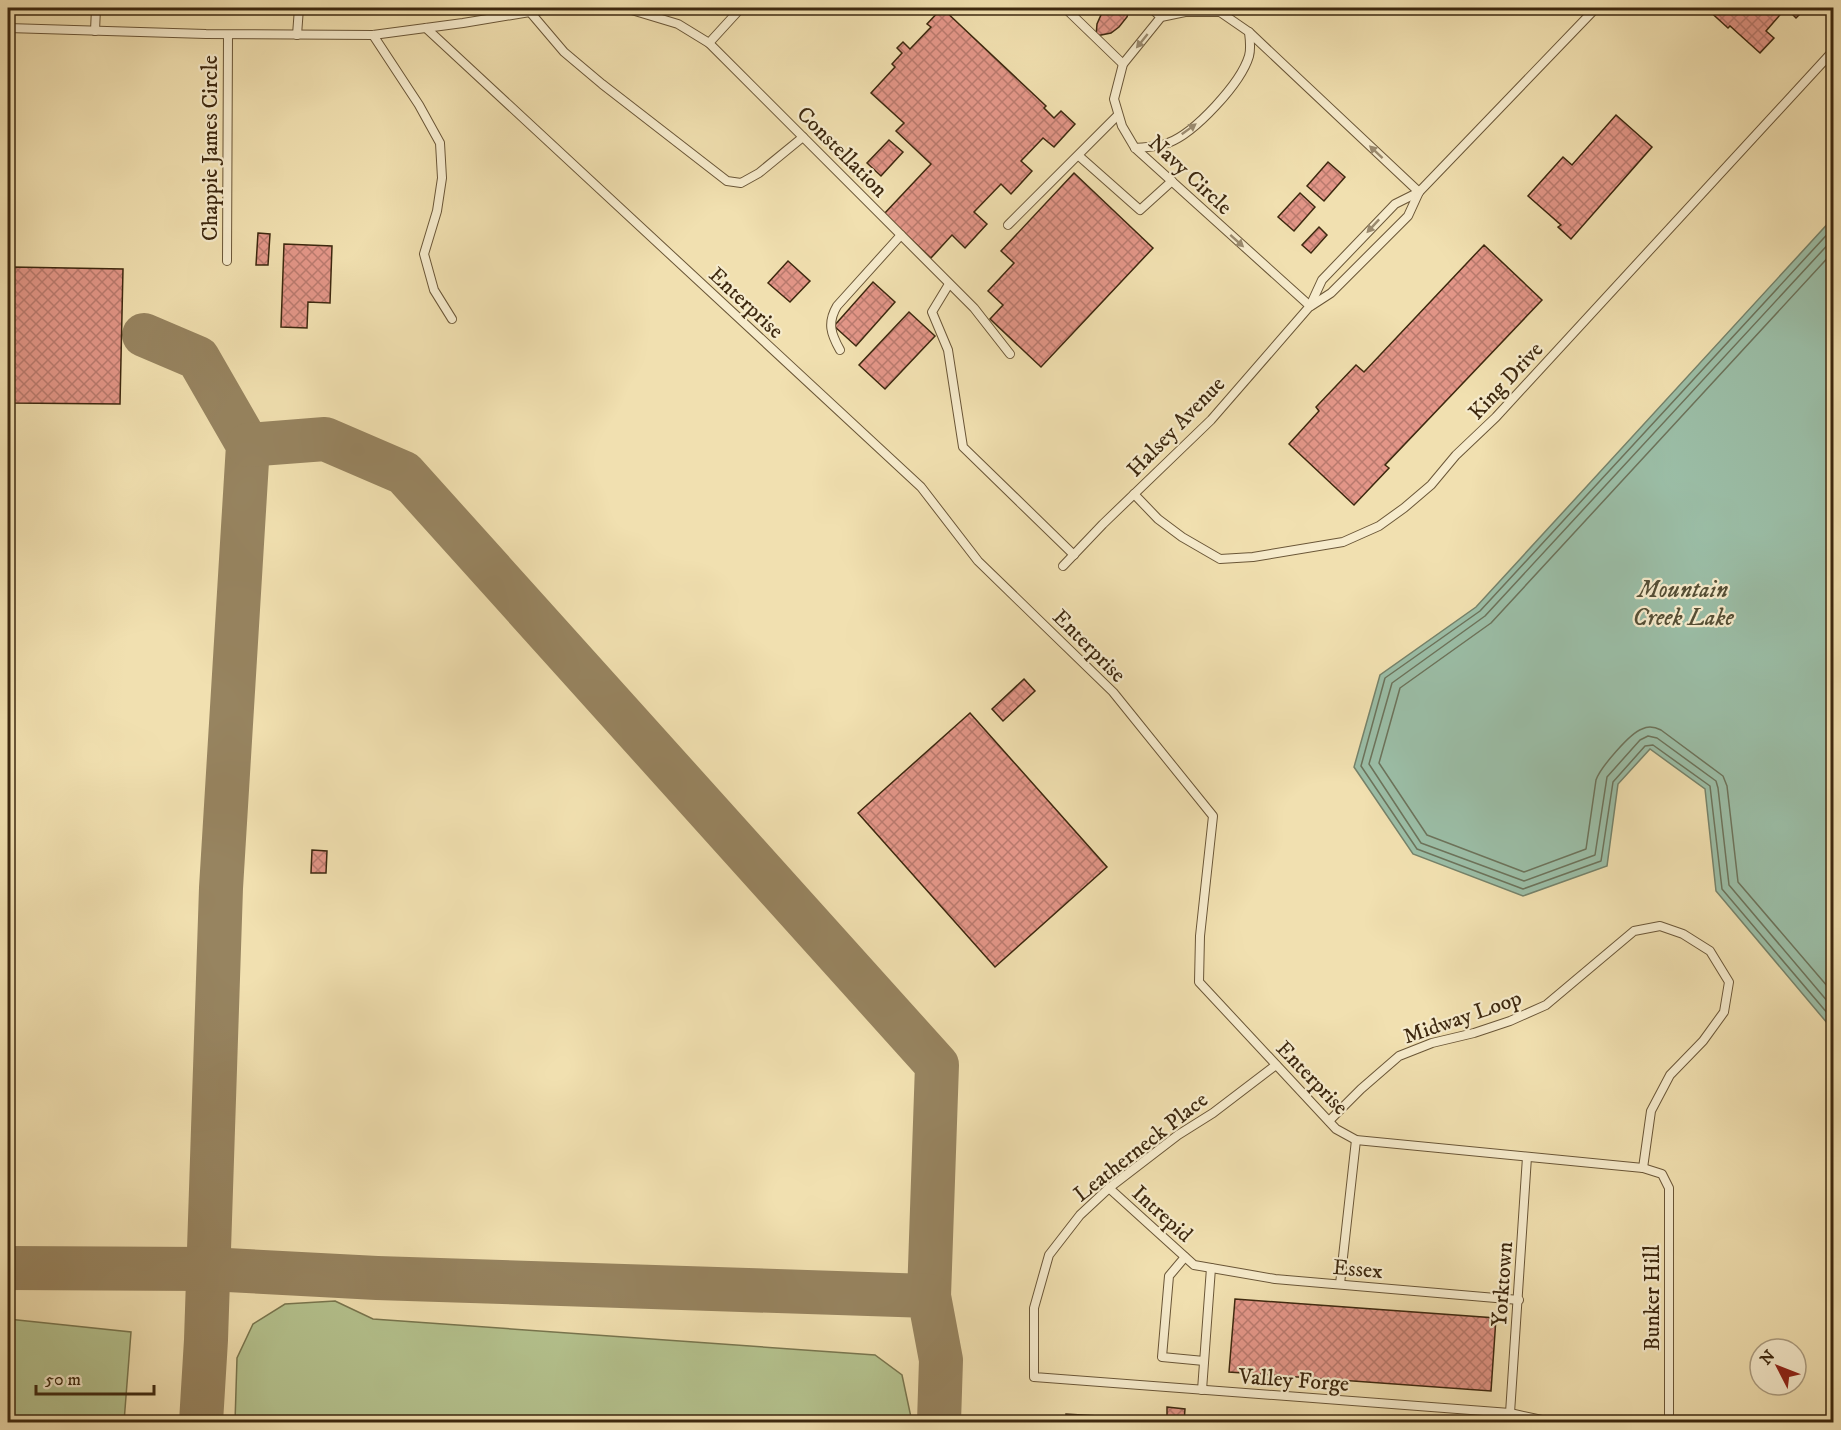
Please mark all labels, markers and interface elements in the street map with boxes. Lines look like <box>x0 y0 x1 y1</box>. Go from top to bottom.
one-way arrow <box>1135 33 1148 49</box>
street label: Chappie James Circle <box>197 55 224 241</box>
street label: Constellation <box>791 101 893 204</box>
one-way arrow <box>1181 123 1197 135</box>
street label: Navy Circle <box>1142 129 1238 221</box>
one-way arrow <box>1369 145 1384 159</box>
one-way arrow <box>1367 219 1381 233</box>
one-way arrow <box>1230 234 1245 248</box>
street label: Enterprise <box>703 262 789 345</box>
street label: King Drive <box>1463 336 1549 426</box>
street label: Halsey Avenue <box>1121 371 1231 483</box>
water label: Mountain Creek Lake <box>1632 575 1734 633</box>
street label: Enterprise <box>1047 604 1131 688</box>
street label: Midway Loop <box>1400 985 1525 1050</box>
street label: Enterprise <box>1270 1035 1354 1121</box>
street label: Leatherneck Place <box>1068 1086 1213 1208</box>
street label: Intrepid <box>1126 1180 1198 1248</box>
street label: Yorktown <box>1486 1240 1519 1328</box>
street label: Bunker Hill <box>1639 1245 1666 1351</box>
street label: Essex <box>1332 1254 1384 1285</box>
north arrow <box>1748 1337 1808 1397</box>
text: N <box>1756 1346 1779 1369</box>
scale bar <box>36 1358 154 1396</box>
street label: Valley Forge <box>1237 1363 1350 1398</box>
text: 50 m <box>45 1369 81 1391</box>

